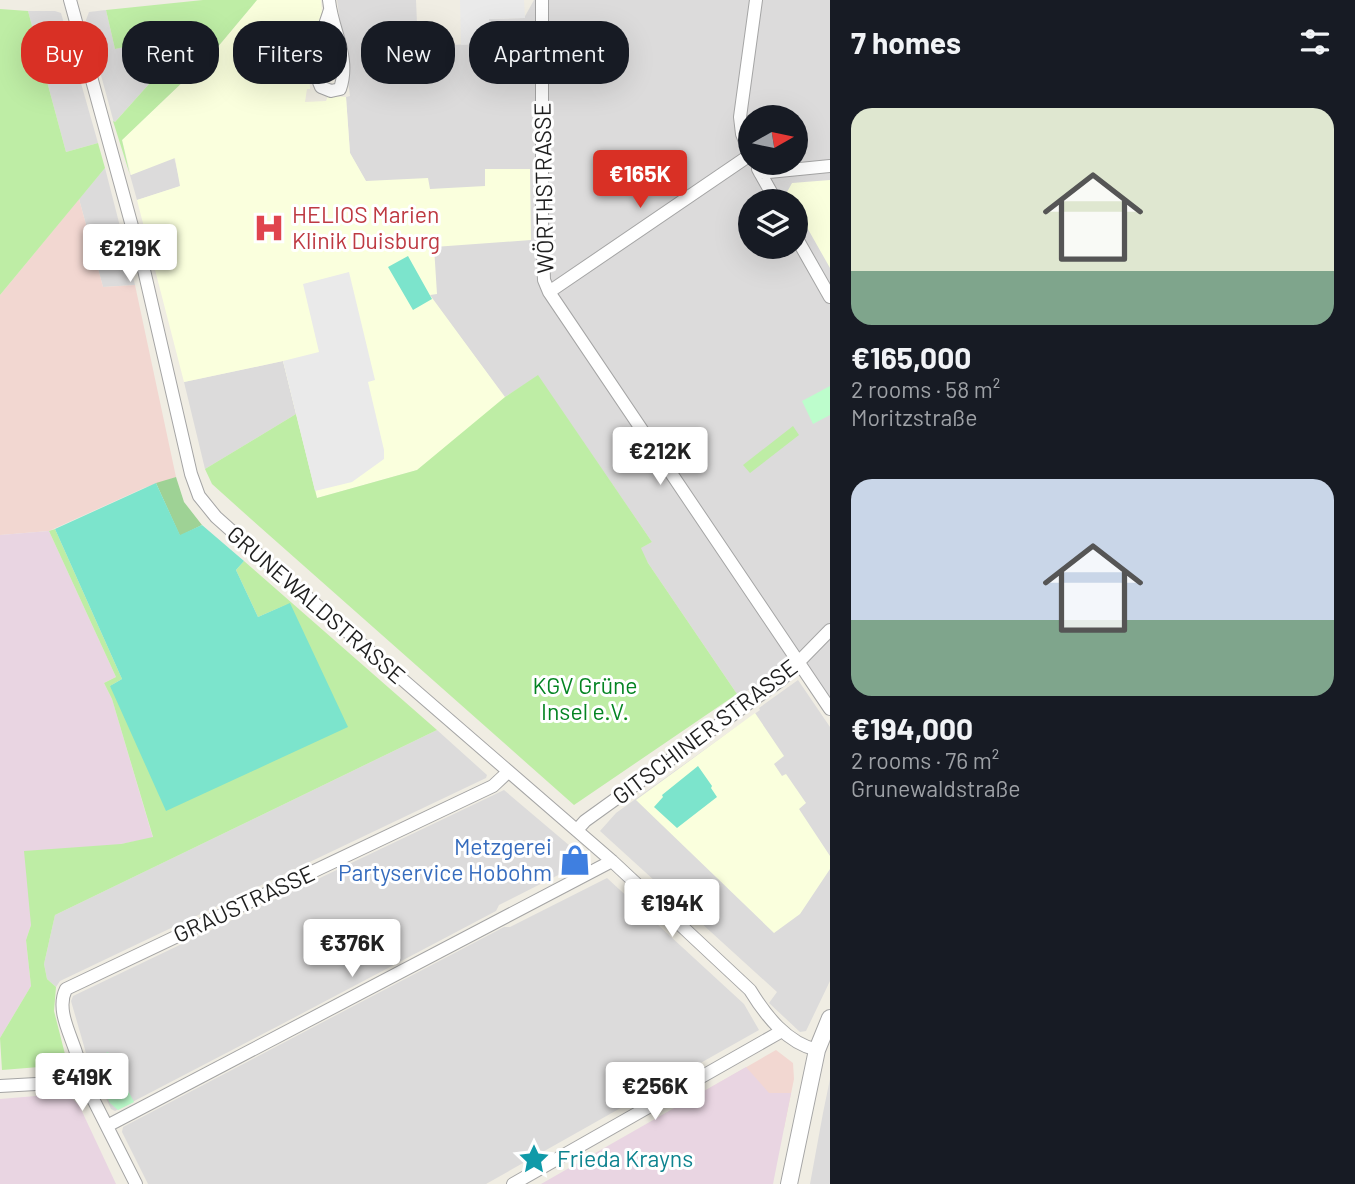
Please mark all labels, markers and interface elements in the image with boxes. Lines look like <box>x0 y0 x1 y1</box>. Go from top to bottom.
chip: Buy <box>21 21 108 84</box>
chip: Rent <box>122 21 219 84</box>
chip: Filters <box>233 21 347 84</box>
chip: New <box>361 21 455 84</box>
chip: Apartment <box>469 21 629 84</box>
icon: filters <box>1296 23 1334 61</box>
text: 7 homes <box>851 24 961 60</box>
street label: WÖRTHSTRASSE <box>528 102 558 274</box>
north arrow <box>738 105 808 175</box>
map controls <box>738 105 808 259</box>
pin: €165K <box>591 150 689 210</box>
icon: home <box>1030 154 1156 280</box>
text: €165K <box>609 159 671 187</box>
button: layers <box>738 189 808 259</box>
place label: HELIOS Marien Klinik Duisburg <box>292 200 440 254</box>
hospital icon: HELIOS Marien Klinik Duisburg <box>252 211 286 245</box>
pin: €219K <box>81 224 179 284</box>
text: €219K <box>99 233 161 261</box>
text: €165,000 <box>851 339 971 375</box>
text: 2 rooms · 58 m² <box>851 375 1000 403</box>
text: Moritzstraße <box>851 403 977 431</box>
pin: €212K <box>611 428 709 487</box>
text: €212K <box>629 436 691 464</box>
street label: GRUNEWALDSTRASSE <box>222 519 411 689</box>
icon: home <box>1030 525 1156 651</box>
street label: GITSCHINER STRASSE <box>606 653 802 810</box>
park label: KGV Grüne Insel e.V. <box>532 671 638 725</box>
text: €194,000 <box>851 710 973 746</box>
text: 2 rooms · 76 m² <box>851 746 999 774</box>
text: Grunewaldstraße <box>851 774 1021 802</box>
place label: Metzgerei Partyservice Hobohm <box>338 832 552 886</box>
shop icon: Metzgerei Partyservice Hobohm <box>558 843 592 877</box>
street label: GRAUSTRASSE <box>168 858 319 948</box>
pin: €194K <box>623 880 721 939</box>
text: €194K <box>640 888 704 916</box>
pin: €376K <box>303 920 401 979</box>
text: €376K <box>319 928 385 956</box>
pin: €419K <box>33 1054 131 1113</box>
text: €419K <box>51 1062 113 1090</box>
pin: €256K <box>606 1062 704 1122</box>
text: €256K <box>622 1071 688 1099</box>
place icon: Frieda Krayns <box>517 1142 551 1176</box>
place label: Frieda Krayns <box>557 1144 693 1172</box>

